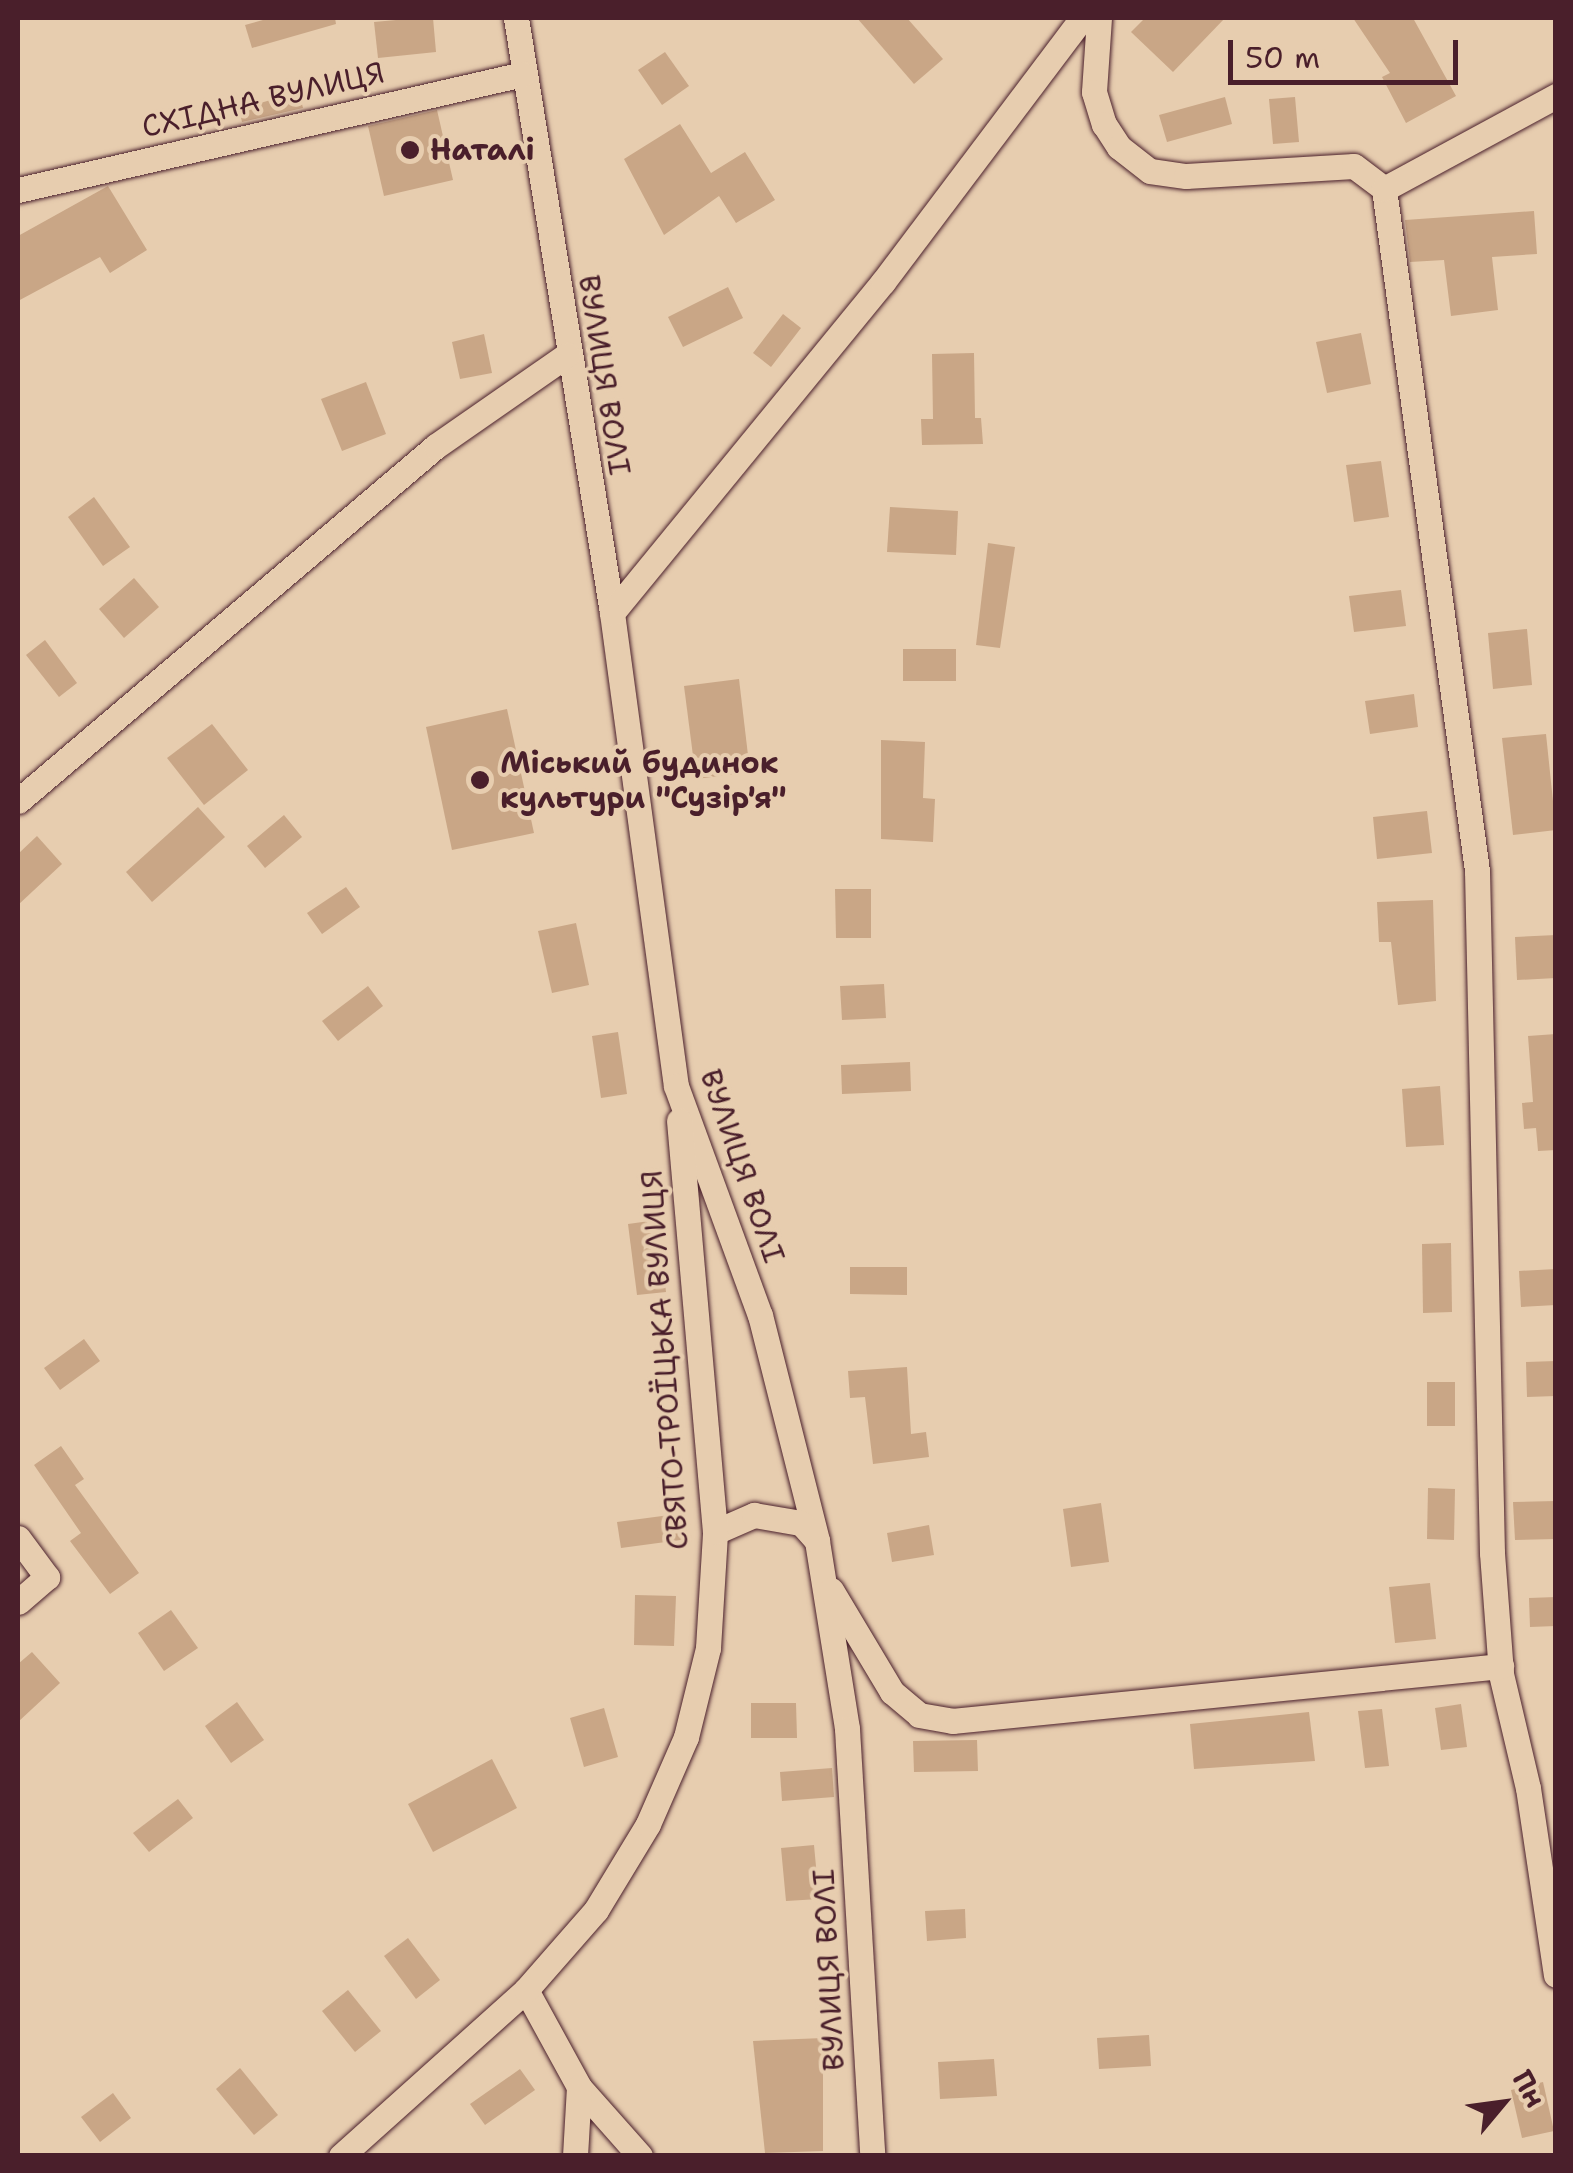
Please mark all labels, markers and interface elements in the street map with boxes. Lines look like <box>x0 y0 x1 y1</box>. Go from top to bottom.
scale bar <box>1233 20 1463 82</box>
text: 50 m <box>1245 37 1320 78</box>
street label: СХІДНА ВУЛИЦЯ <box>138 55 388 145</box>
place label: Наталі <box>430 132 535 168</box>
marker: Наталі <box>399 139 421 161</box>
street label: ВУЛИЦЯ ВОЛІ <box>570 272 638 478</box>
place label: Міський будинок культури "Сузір'я" <box>500 745 787 816</box>
marker: Міський будинок культури "Сузір'я" <box>469 769 491 791</box>
street label: ВУЛИЦЯ ВОЛІ <box>692 1065 792 1267</box>
street label: СВЯТО-ТРОЇЦЬКА ВУЛИЦЯ <box>634 1169 696 1551</box>
street label: ВУЛИЦЯ ВОЛІ <box>806 1868 852 2072</box>
north arrow <box>1453 2053 1553 2153</box>
text: Пн <box>1504 2063 1555 2114</box>

